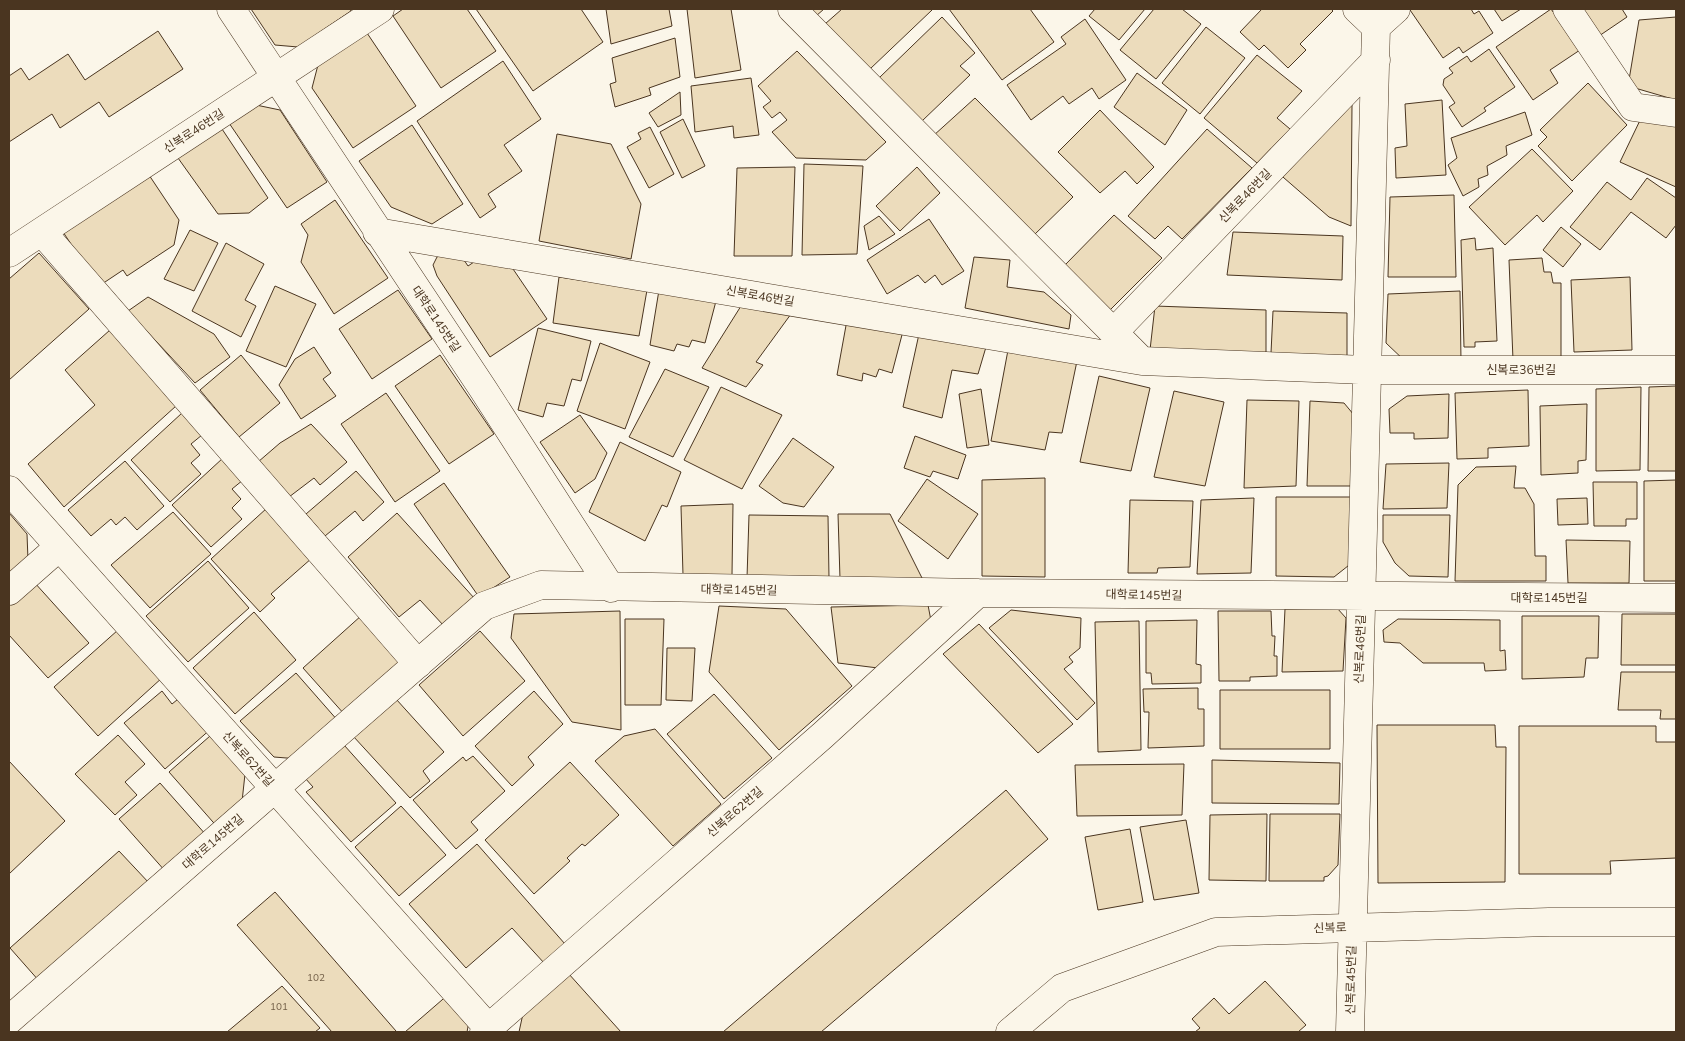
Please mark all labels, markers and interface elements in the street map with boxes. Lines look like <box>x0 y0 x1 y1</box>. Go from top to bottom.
street label: 신복로46번길 <box>160 105 228 157</box>
street label: 신복로46번길 <box>1215 165 1275 227</box>
street label: 신복로46번길 <box>724 282 796 310</box>
street label: 대학로145번길 <box>408 283 464 355</box>
street label: 신복로36번길 <box>1486 362 1556 378</box>
street label: 대학로145번길 <box>700 581 778 599</box>
street label: 대학로145번길 <box>1105 586 1183 604</box>
street label: 대학로145번길 <box>1511 590 1587 606</box>
street label: 신복로46번길 <box>1351 614 1369 684</box>
street label: 신복로62번길 <box>219 728 277 790</box>
street label: 신복로62번길 <box>703 783 767 841</box>
street label: 대학로145번길 <box>179 811 247 873</box>
street label: 신복로 <box>1313 919 1347 937</box>
street label: 신복로45번길 <box>1342 945 1360 1015</box>
house number: 102 <box>307 971 325 985</box>
house number: 101 <box>270 1000 288 1014</box>

